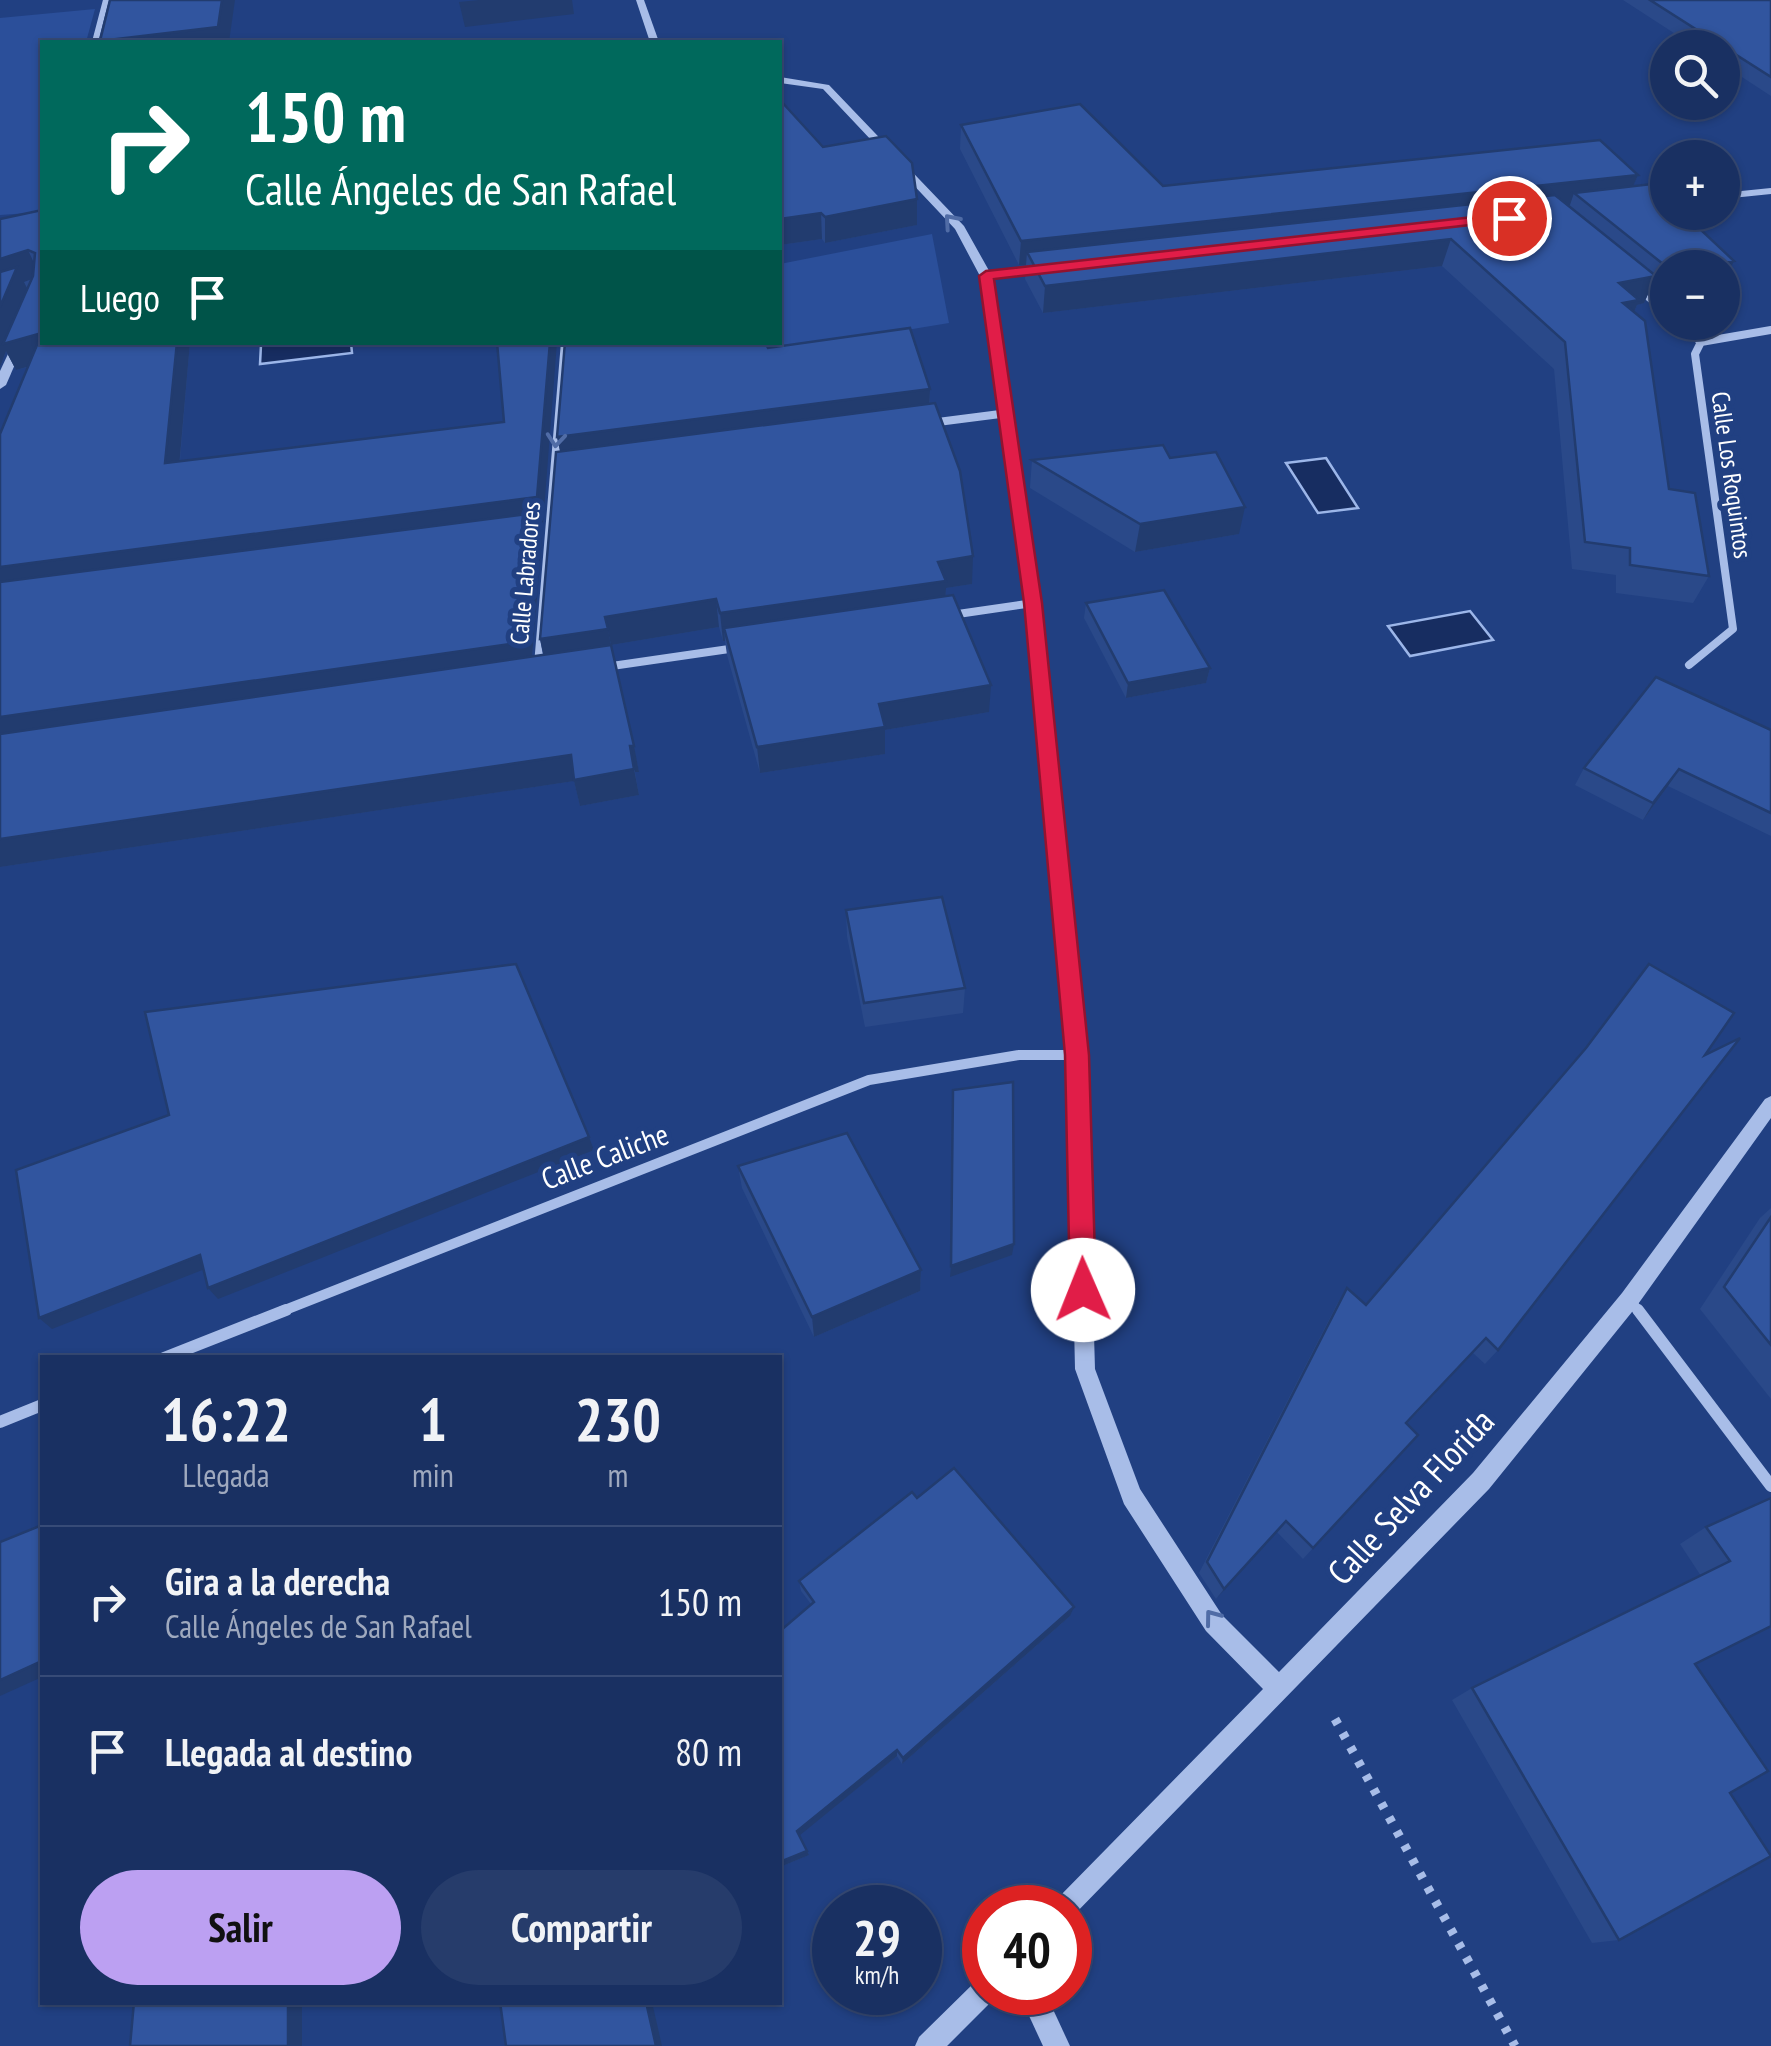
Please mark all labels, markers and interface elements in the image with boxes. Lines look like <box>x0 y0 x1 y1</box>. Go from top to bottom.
map controls <box>1650 30 1740 340</box>
button: search <box>1650 30 1740 120</box>
text: 150 m <box>245 71 406 161</box>
icon: right <box>80 80 210 210</box>
button: + <box>1650 140 1740 230</box>
text: Calle Ángeles de San Rafael <box>245 159 676 217</box>
pin <box>1467 176 1552 261</box>
icon: arrive <box>1482 191 1537 246</box>
one-way arrow <box>945 214 963 232</box>
button: − <box>1650 250 1740 340</box>
icon: arrive <box>180 270 235 325</box>
text: Luego <box>80 273 160 322</box>
street label: Calle Los Roquintos <box>1704 390 1760 560</box>
one-way arrow <box>545 432 567 448</box>
street label: Calle Labradores <box>503 500 547 646</box>
street label: Calle Caliche <box>535 1114 674 1198</box>
position arrow <box>1031 1238 1135 1342</box>
text: 16:22 <box>161 1380 291 1458</box>
text: 1 <box>419 1380 447 1458</box>
text: 230 <box>575 1380 661 1458</box>
street label: Calle Selva Florida <box>1317 1399 1504 1594</box>
text: Llegada <box>182 1454 269 1496</box>
text: min <box>412 1454 454 1496</box>
text: m <box>607 1454 628 1496</box>
text: Gira a la derecha <box>165 1556 390 1605</box>
icon: right <box>80 1574 135 1629</box>
text: 150 m <box>658 1577 742 1626</box>
text: Calle Ángeles de San Rafael <box>165 1605 472 1647</box>
one-way arrow <box>1206 1610 1223 1628</box>
icon: arrive <box>80 1724 135 1779</box>
text: Llegada al destino <box>165 1727 412 1776</box>
text: 80 m <box>675 1727 742 1776</box>
button: Salir <box>80 1870 401 1985</box>
button: Compartir <box>421 1870 742 1985</box>
speed limit sign: 40 <box>962 1885 1092 2015</box>
text: 29 <box>853 1905 901 1970</box>
text: km/h <box>855 1959 899 1991</box>

